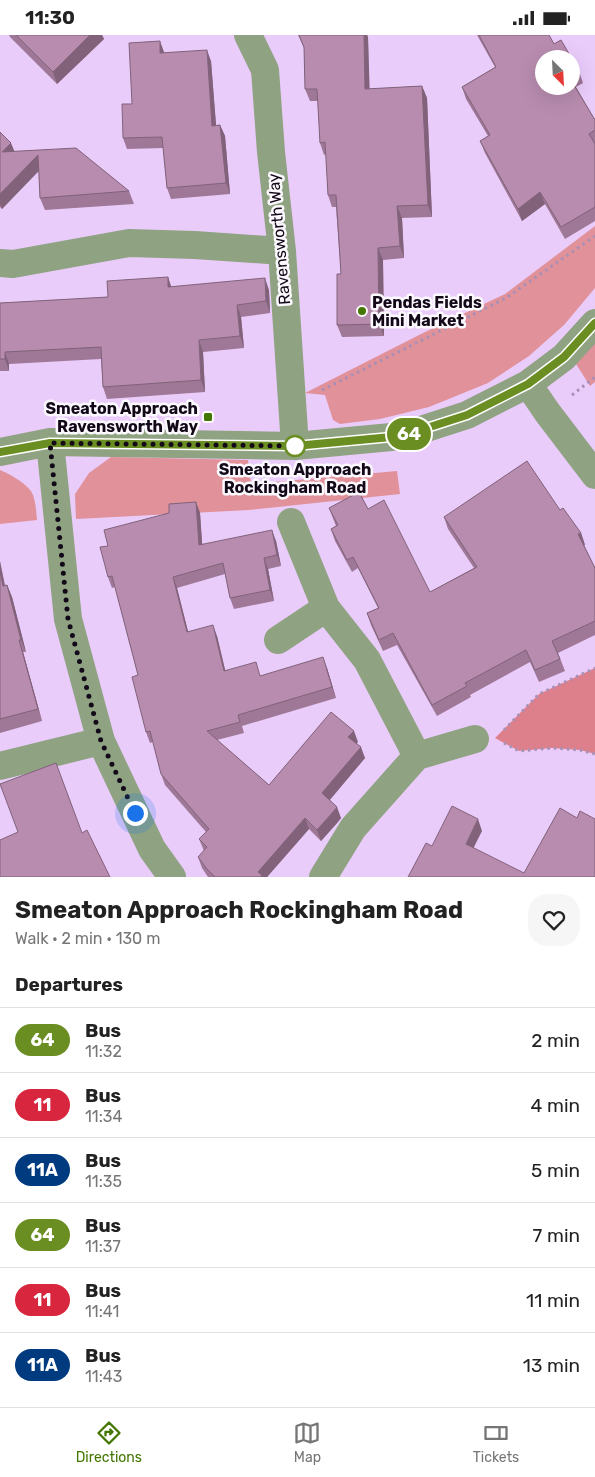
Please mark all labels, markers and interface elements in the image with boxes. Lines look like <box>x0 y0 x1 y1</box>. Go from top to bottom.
text: 11:30 <box>25 6 75 29</box>
north arrow <box>535 50 580 95</box>
map controls <box>535 50 580 95</box>
street label: Ravensworth Way <box>264 172 294 305</box>
place label: Pendas Fields Mini Market <box>372 293 482 330</box>
marker: Pendas Fields Mini Market <box>356 305 368 317</box>
place label: Smeaton Approach Ravensworth Way <box>45 399 198 436</box>
marker: Smeaton Approach Ravensworth Way <box>202 411 214 423</box>
line badge: 64 <box>386 418 432 450</box>
text: 64 <box>397 423 421 445</box>
marker: Smeaton Approach Rockingham Road <box>284 435 306 457</box>
place label: Smeaton Approach Rockingham Road <box>219 460 371 497</box>
your location <box>123 801 148 826</box>
button: heart <box>528 894 580 946</box>
text: Smeaton Approach Rockingham Road <box>15 896 463 924</box>
text: Walk · 2 min · 130 m <box>15 929 160 948</box>
text: Departures <box>15 973 123 996</box>
text: Bus <box>85 1019 121 1042</box>
text: 64 <box>30 1029 55 1051</box>
text: 2 min <box>531 1029 580 1052</box>
text: 11:32 <box>85 1042 122 1061</box>
text: Bus <box>85 1084 121 1107</box>
text: 11 <box>34 1094 51 1116</box>
text: 4 min <box>531 1094 580 1117</box>
text: 11:34 <box>85 1107 122 1126</box>
text: Bus <box>85 1149 121 1172</box>
text: 11A <box>27 1159 58 1181</box>
text: 5 min <box>531 1159 580 1182</box>
text: 11:35 <box>85 1172 122 1191</box>
text: Bus <box>85 1214 121 1237</box>
text: 64 <box>30 1224 55 1246</box>
text: 7 min <box>533 1224 580 1247</box>
text: 11:37 <box>85 1237 121 1256</box>
text: Bus <box>85 1279 121 1302</box>
text: 11 <box>34 1289 51 1311</box>
text: 11 min <box>526 1289 580 1312</box>
text: 11:41 <box>85 1302 119 1321</box>
text: Bus <box>85 1344 121 1367</box>
text: 11A <box>27 1354 58 1376</box>
text: 13 min <box>523 1354 580 1377</box>
text: 11:43 <box>85 1367 122 1386</box>
tab: Directions <box>76 1419 142 1466</box>
tab: Map <box>293 1419 321 1466</box>
tab: Tickets <box>473 1419 519 1466</box>

